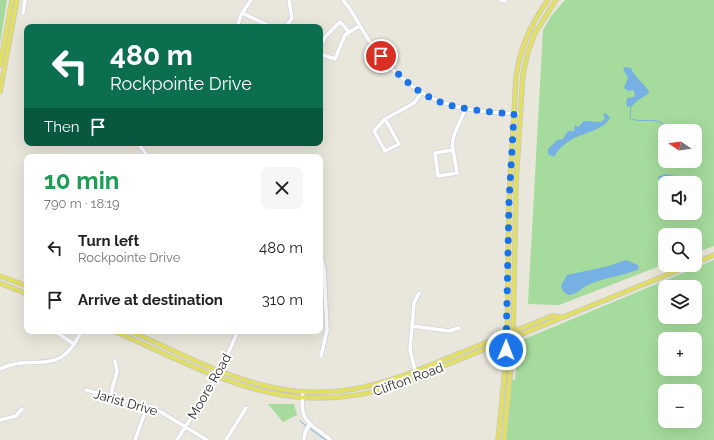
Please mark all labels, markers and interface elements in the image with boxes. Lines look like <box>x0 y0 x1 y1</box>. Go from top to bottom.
text: 480 m <box>110 39 193 72</box>
pin <box>364 39 398 73</box>
icon: left <box>44 40 96 92</box>
icon: arrive <box>370 45 392 67</box>
text: Rockpointe Drive <box>110 73 252 94</box>
icon: arrive <box>87 116 109 138</box>
text: Then <box>44 118 79 136</box>
north arrow <box>658 124 702 168</box>
map controls <box>658 124 702 428</box>
text: 10 min <box>44 166 119 195</box>
button: close <box>261 167 303 209</box>
button: sound <box>658 176 702 220</box>
text: 790 m · 18:19 <box>44 196 120 211</box>
button: search <box>658 228 702 272</box>
text: Turn left <box>78 232 139 250</box>
icon: left <box>44 237 66 259</box>
text: 480 m <box>259 239 303 257</box>
text: Rockpointe Drive <box>78 250 180 265</box>
button: layers <box>658 280 702 324</box>
icon: arrive <box>44 289 66 311</box>
text: Arrive at destination <box>78 291 223 309</box>
text: 310 m <box>262 291 303 309</box>
position arrow <box>485 329 527 371</box>
button: + <box>658 332 702 376</box>
street label: Moore Road <box>185 351 234 422</box>
street label: Clifton Road <box>371 360 445 399</box>
button: − <box>658 384 702 428</box>
street label: Jarist Drive <box>92 386 160 419</box>

